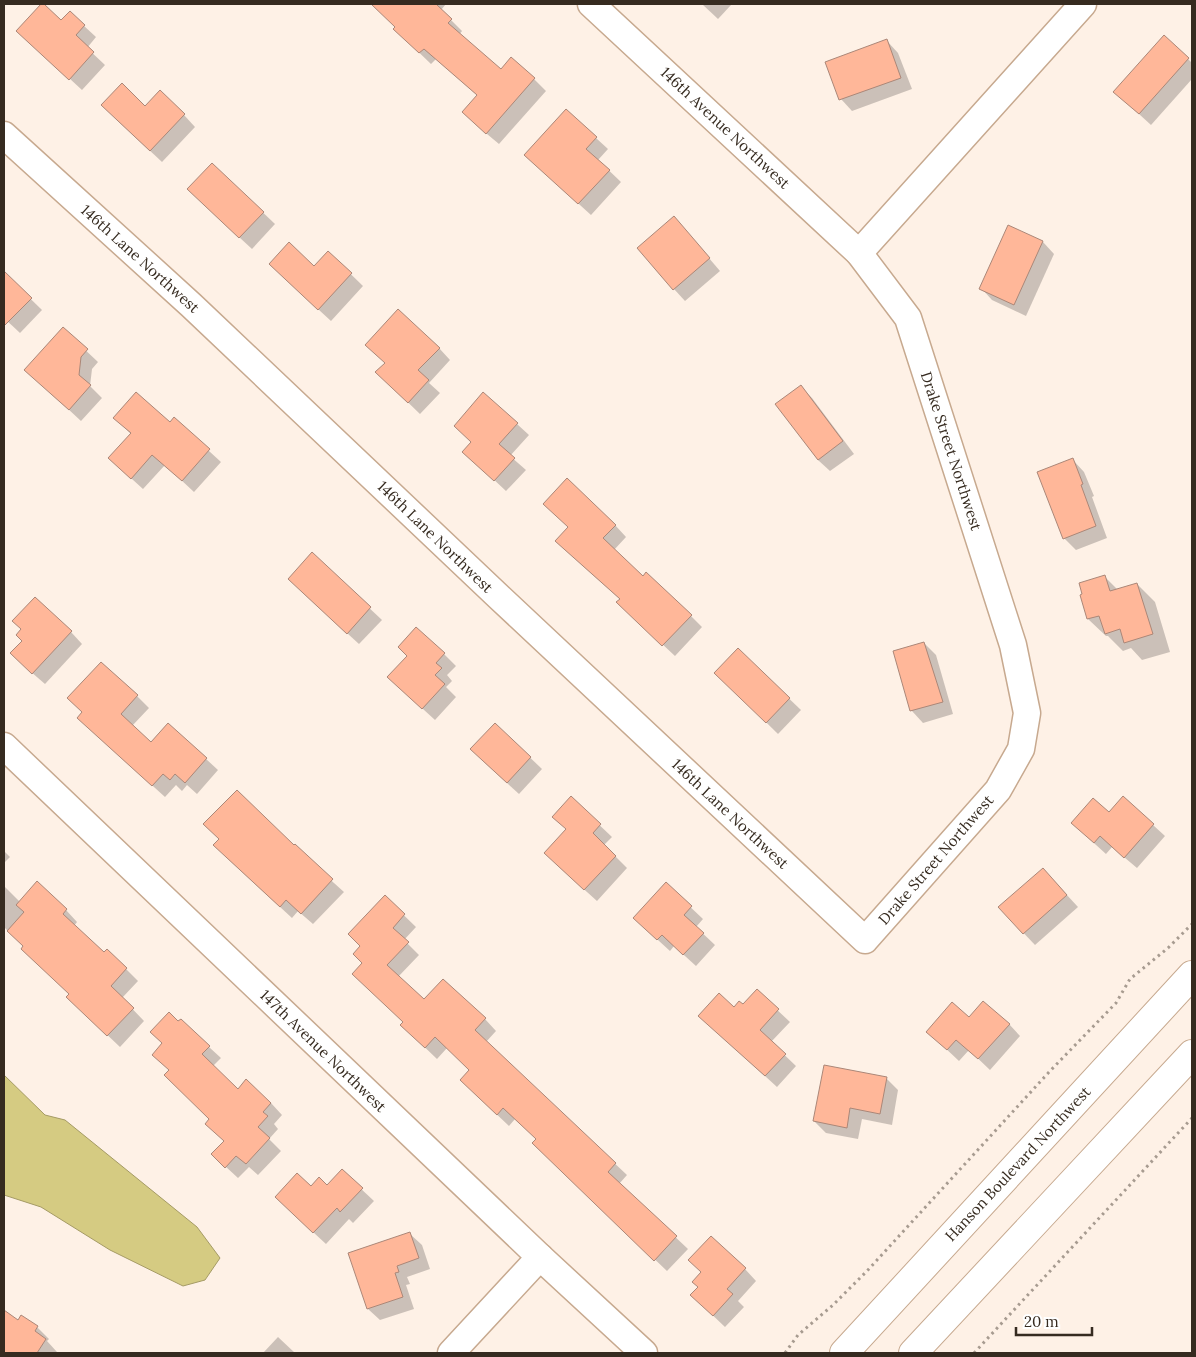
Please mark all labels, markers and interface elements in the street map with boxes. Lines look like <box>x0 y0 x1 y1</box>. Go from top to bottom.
street label: 146th Avenue Northwest <box>657 63 794 193</box>
street label: 146th Lane Northwest <box>77 200 204 317</box>
street label: Drake Street Northwest <box>917 369 986 533</box>
street label: 146th Lane Northwest <box>374 477 497 597</box>
street label: 146th Lane Northwest <box>668 755 793 873</box>
street label: Drake Street Northwest <box>874 791 997 929</box>
street label: 147th Avenue Northwest <box>256 985 391 1116</box>
street label: Hanson Boulevard Northwest <box>941 1082 1095 1245</box>
scale bar <box>1016 1304 1092 1336</box>
text: 20 m <box>1024 1312 1059 1331</box>

